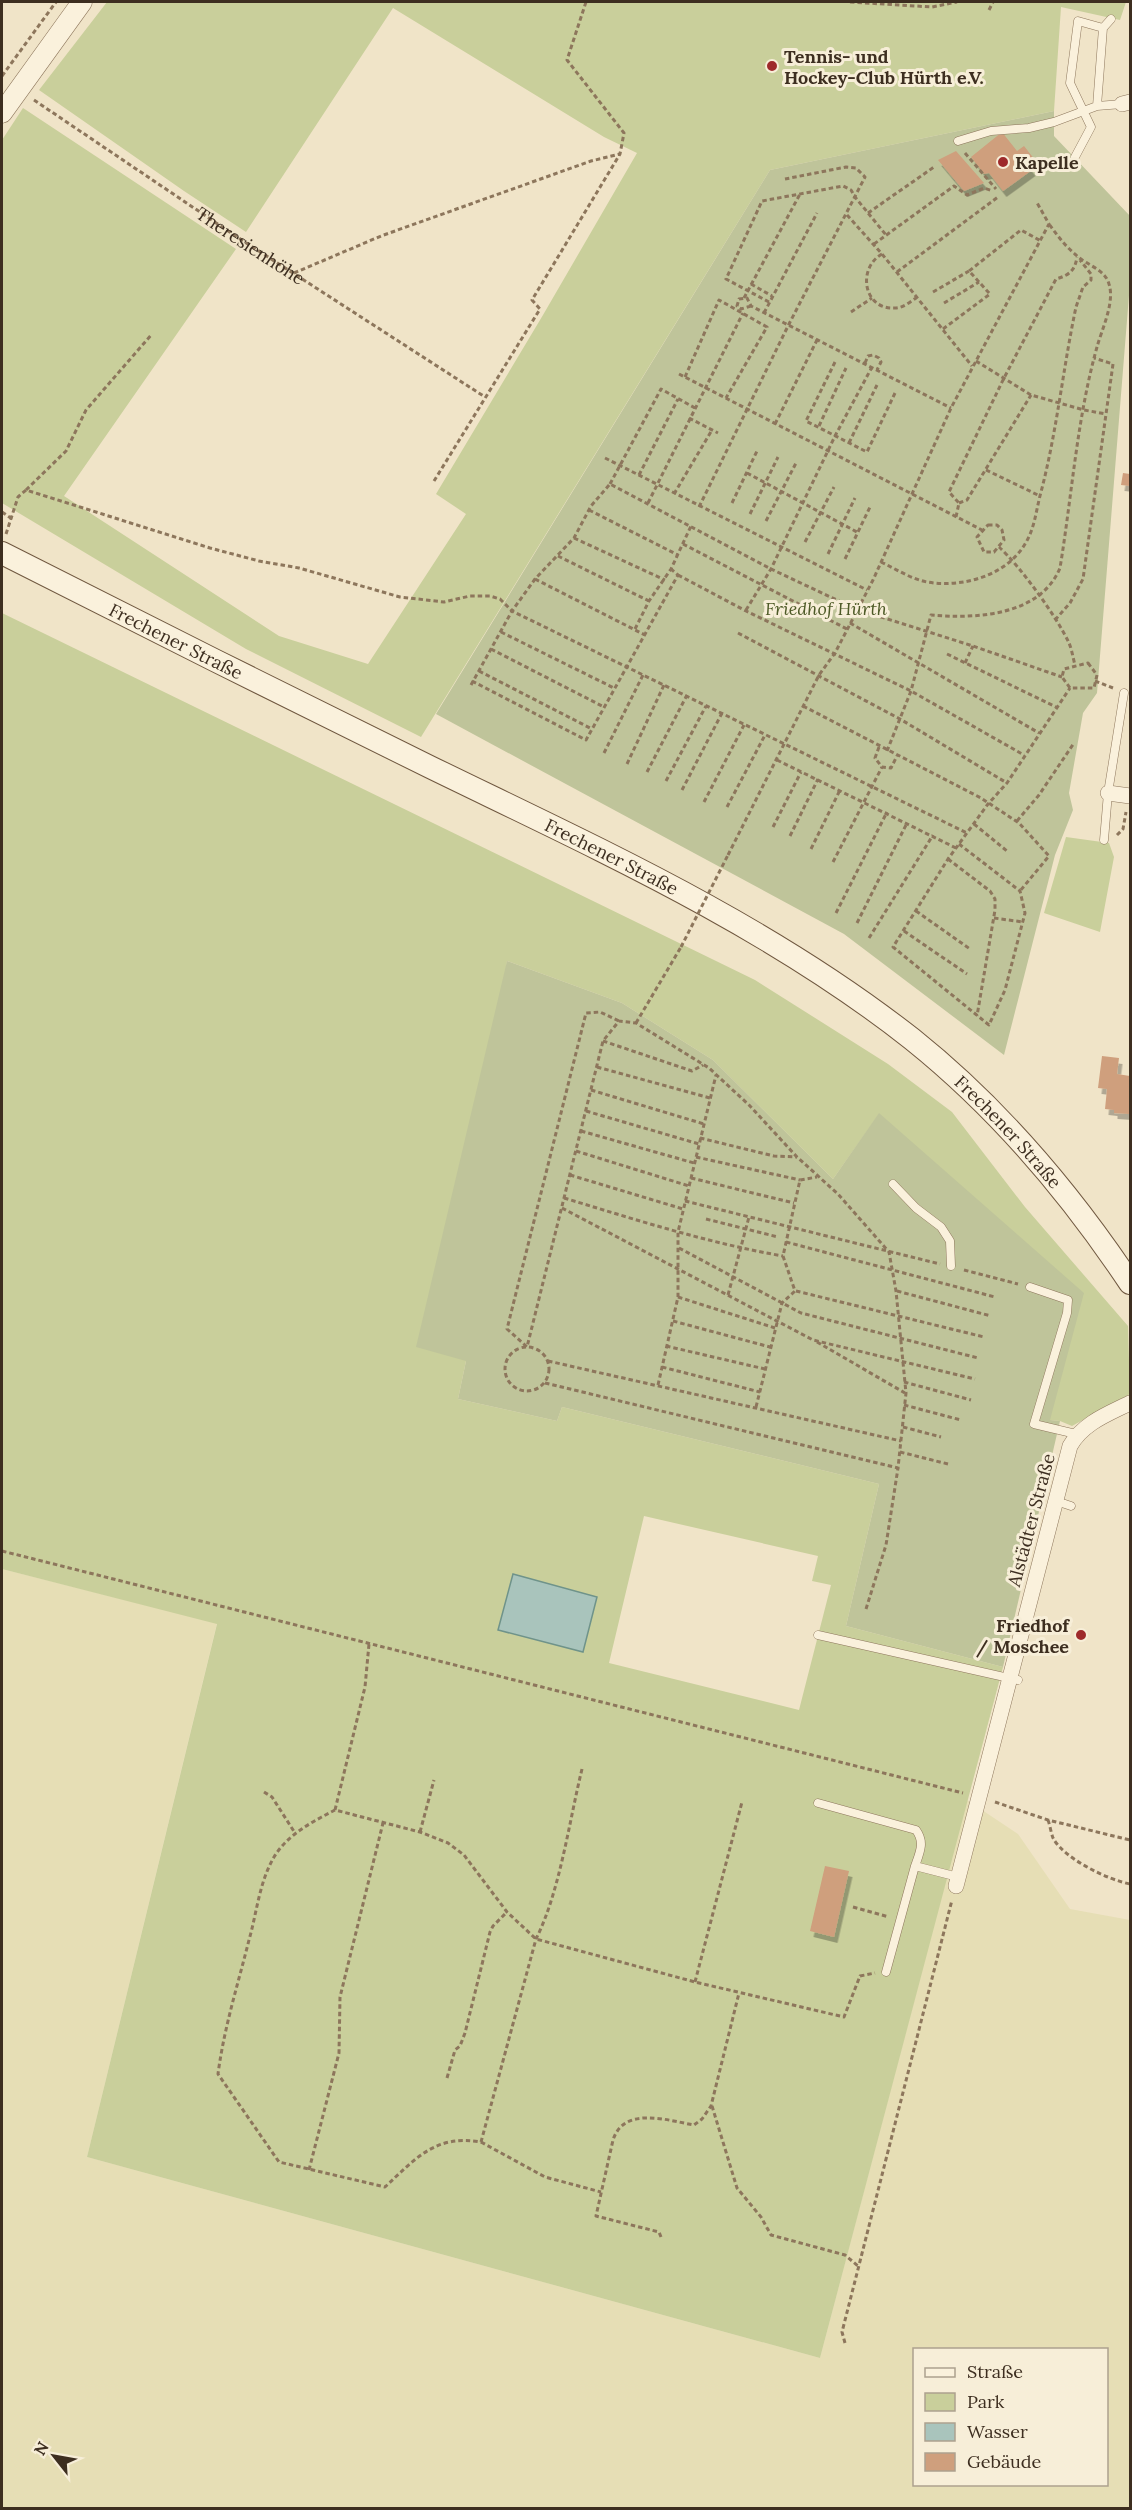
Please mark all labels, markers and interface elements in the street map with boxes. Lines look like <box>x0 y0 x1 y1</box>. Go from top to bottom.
place label: Tennis- und Hockey-Club Hürth e.V. <box>784 45 984 89</box>
marker: Tennis- und Hockey-Club Hürth e.V. <box>765 59 779 73</box>
place label: Kapelle <box>1015 151 1079 174</box>
marker: Kapelle <box>996 155 1010 169</box>
street label: Theresienhöhe <box>192 201 310 290</box>
park label: Friedhof Hürth <box>765 597 888 620</box>
street label: Frechener Straße <box>105 598 247 684</box>
street label: Frechener Straße <box>541 813 683 900</box>
street label: Frechener Straße <box>950 1070 1067 1193</box>
street label: Alstädter Straße <box>1002 1451 1060 1590</box>
place label: Friedhof / Moschee <box>976 1614 1070 1658</box>
marker: Friedhof / Moschee <box>1074 1628 1088 1642</box>
legend <box>913 2348 1108 2486</box>
text: Straße <box>967 2360 1023 2383</box>
text: Park <box>967 2390 1005 2413</box>
text: Wasser <box>967 2420 1028 2443</box>
north arrow <box>24 2426 84 2486</box>
text: N <box>29 2438 53 2459</box>
text: Gebäude <box>967 2450 1042 2473</box>

